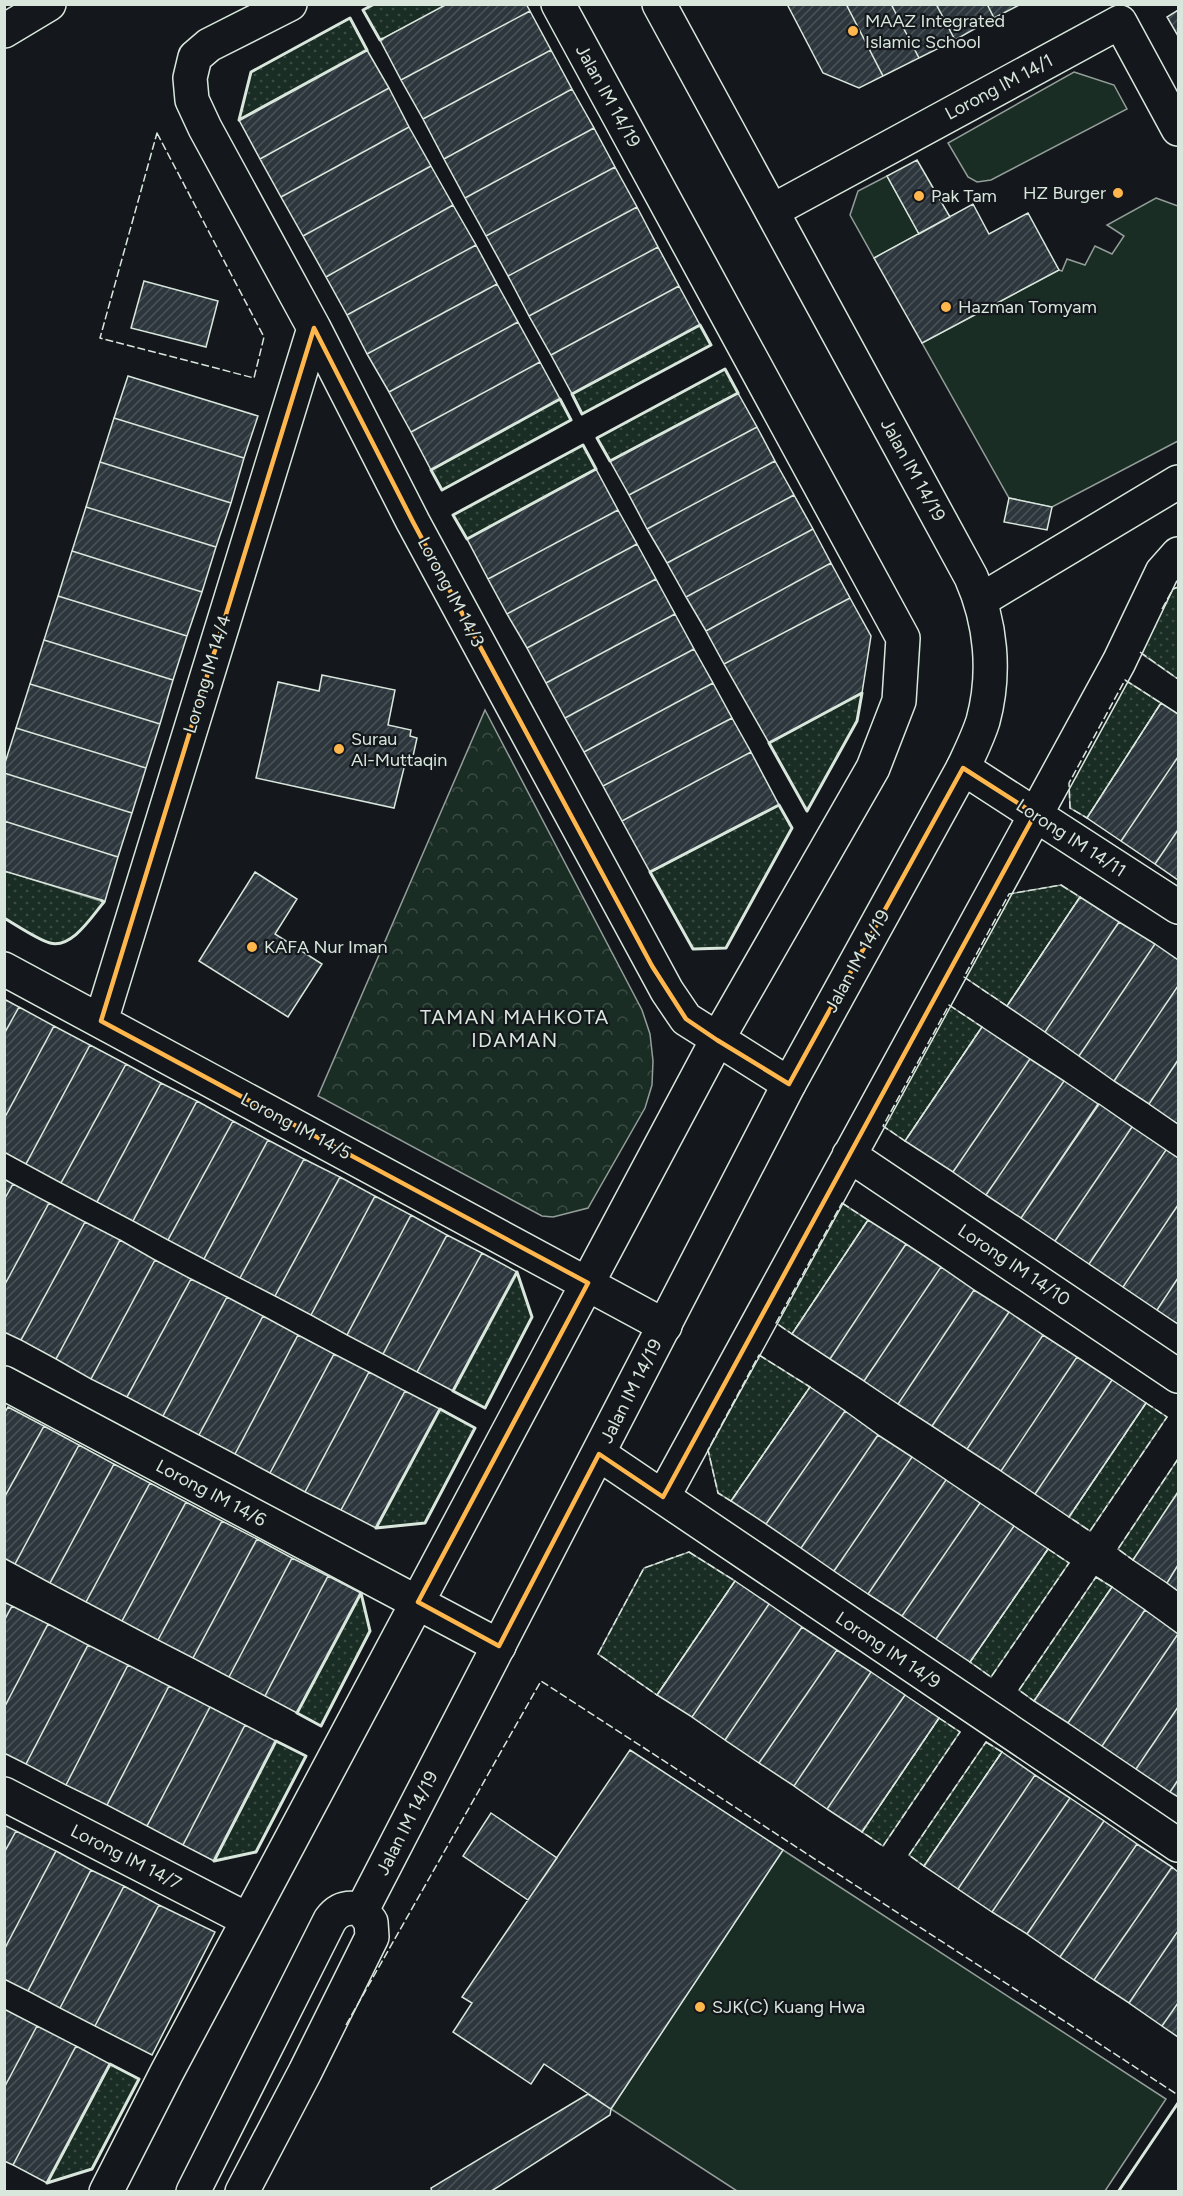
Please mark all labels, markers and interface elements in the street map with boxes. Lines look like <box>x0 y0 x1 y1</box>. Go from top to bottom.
place label: MAAZ Integrated Islamic School <box>865 10 1005 53</box>
marker: MAAZ Integrated Islamic School <box>846 24 860 38</box>
street label: Jalan IM 14/19 <box>571 41 645 151</box>
street label: Lorong IM 14/1 <box>941 49 1057 125</box>
place label: HZ Burger <box>1023 182 1106 204</box>
place label: Pak Tam <box>931 185 997 207</box>
marker: HZ Burger <box>1111 186 1125 200</box>
marker: Pak Tam <box>912 189 926 203</box>
place label: Hazman Tomyam <box>958 296 1097 318</box>
marker: Hazman Tomyam <box>939 300 953 314</box>
street label: Jalan IM 14/19 <box>876 415 950 525</box>
street label: Lorong IM 14/3 <box>413 533 489 651</box>
street label: Lorong IM 14/4 <box>179 612 235 736</box>
place label: Surau Al-Muttaqin <box>351 728 447 771</box>
marker: Surau Al-Muttaqin <box>332 742 346 756</box>
street label: Lorong IM 14/11 <box>1012 794 1130 882</box>
street label: Jalan IM 14/19 <box>820 906 894 1016</box>
place label: KAFA Nur Iman <box>264 936 388 958</box>
marker: KAFA Nur Iman <box>245 940 259 954</box>
district label: TAMAN MAHKOTA IDAMAN <box>420 1005 610 1052</box>
street label: Lorong IM 14/5 <box>237 1088 355 1164</box>
street label: Lorong IM 14/10 <box>954 1219 1074 1311</box>
street label: Jalan IM 14/19 <box>595 1335 667 1447</box>
street label: Lorong IM 14/6 <box>152 1455 270 1531</box>
street label: Lorong IM 14/9 <box>831 1607 945 1693</box>
street label: Jalan IM 14/19 <box>371 1767 443 1879</box>
street label: Lorong IM 14/7 <box>67 1820 185 1894</box>
place label: SJK(C) Kuang Hwa <box>712 1996 865 2018</box>
marker: SJK(C) Kuang Hwa <box>693 2000 707 2014</box>

